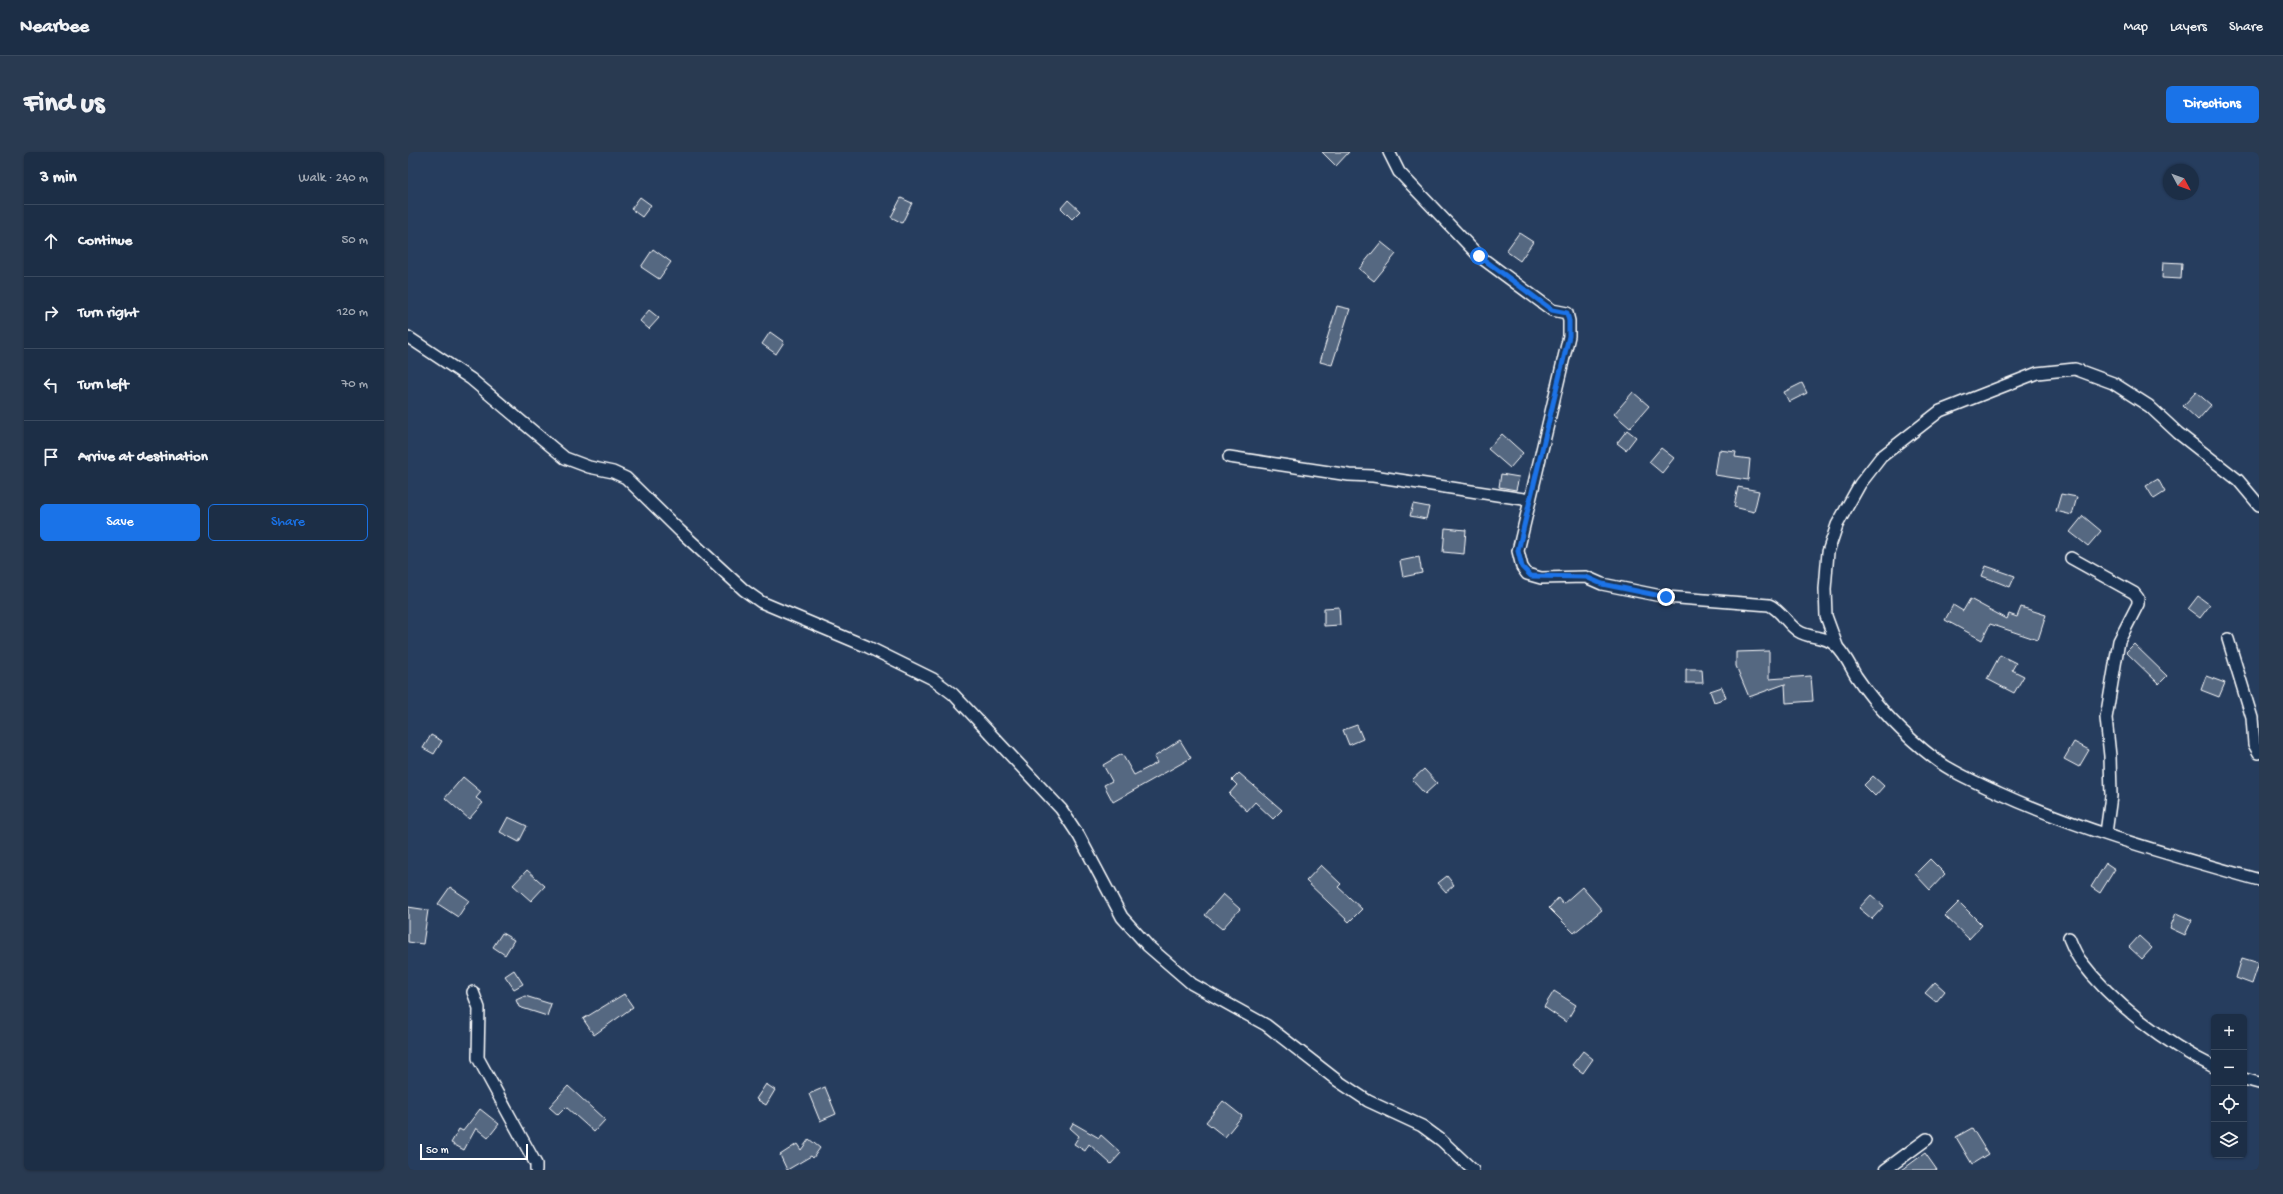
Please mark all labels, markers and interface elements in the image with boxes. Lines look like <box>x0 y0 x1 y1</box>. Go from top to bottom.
text: Nearbee <box>20 16 89 39</box>
text: Map <box>2124 19 2148 36</box>
text: Layers <box>2170 19 2207 36</box>
text: Share <box>2229 19 2263 36</box>
button: Directions <box>2166 86 2259 123</box>
text: Find us <box>24 88 104 121</box>
north arrow <box>2163 164 2199 200</box>
text: 3 min <box>40 168 77 188</box>
text: Walk · 240 m <box>299 171 368 186</box>
icon: ahead <box>40 230 62 252</box>
text: Continue <box>78 232 132 250</box>
text: 50 m <box>341 233 368 248</box>
route start <box>1470 247 1488 265</box>
icon: right <box>40 302 62 324</box>
text: Turn right <box>78 304 138 322</box>
text: 120 m <box>337 305 368 320</box>
icon: left <box>40 374 62 396</box>
text: Turn left <box>78 376 129 394</box>
text: 70 m <box>342 377 368 392</box>
icon: arrive <box>40 446 62 468</box>
text: Arrive at destination <box>78 448 208 466</box>
button: Save <box>40 504 200 541</box>
button: Share <box>208 504 368 541</box>
route end <box>1657 588 1675 606</box>
map controls <box>2211 1014 2247 1158</box>
button: + <box>2211 1014 2247 1050</box>
button: − <box>2211 1050 2247 1086</box>
button: locate <box>2211 1086 2247 1122</box>
button: layers <box>2211 1122 2247 1158</box>
scale bar <box>420 1142 528 1161</box>
text: 50 m <box>426 1145 448 1157</box>

